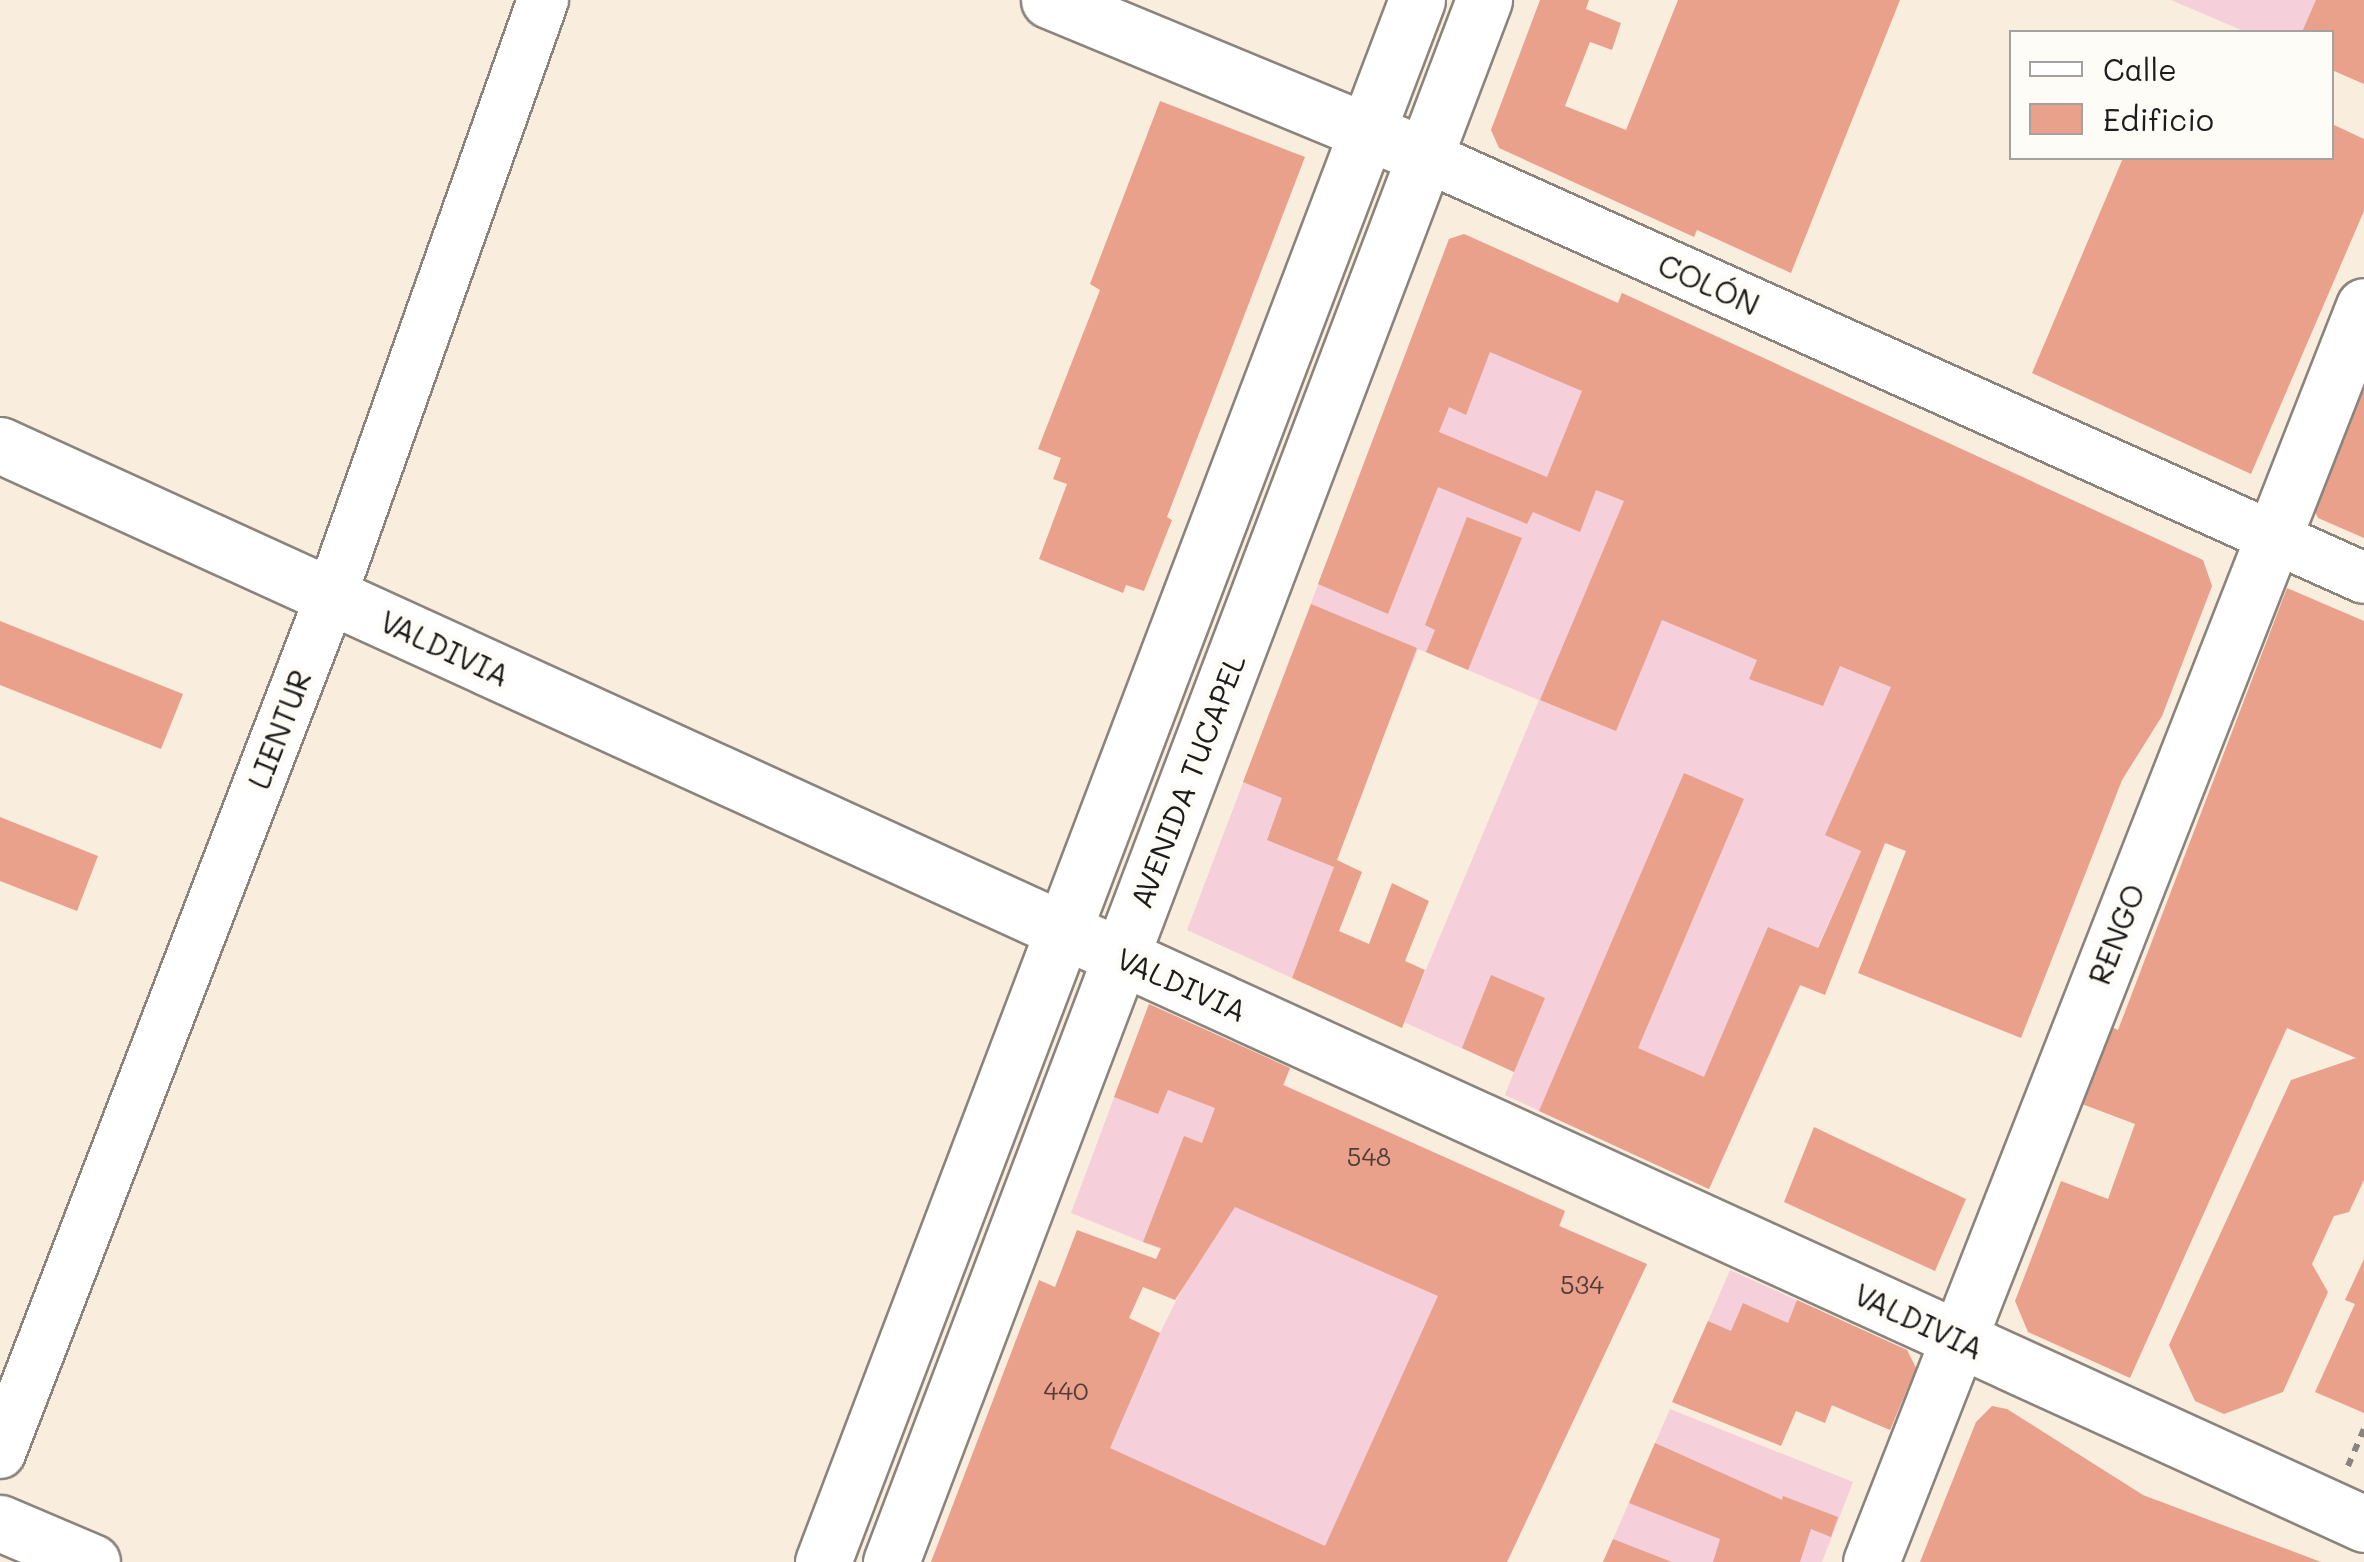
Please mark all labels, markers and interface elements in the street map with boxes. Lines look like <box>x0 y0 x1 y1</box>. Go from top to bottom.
legend <box>2009 30 2334 160</box>
text: Calle <box>2103 49 2177 89</box>
text: Edificio <box>2103 99 2214 139</box>
street label: COLÓN <box>1653 246 1765 322</box>
street label: VALDIVIA <box>375 602 515 694</box>
street label: AVENIDA TUCAPEL <box>1122 649 1252 913</box>
street label: LIENTUR <box>240 665 318 793</box>
street label: RENGO <box>2080 879 2152 989</box>
street label: VALDIVIA <box>1112 939 1252 1029</box>
house number: 548 <box>1347 1141 1391 1171</box>
house number: 534 <box>1560 1269 1604 1299</box>
street label: VALDIVIA <box>1849 1275 1989 1367</box>
house number: 440 <box>1044 1375 1088 1405</box>

